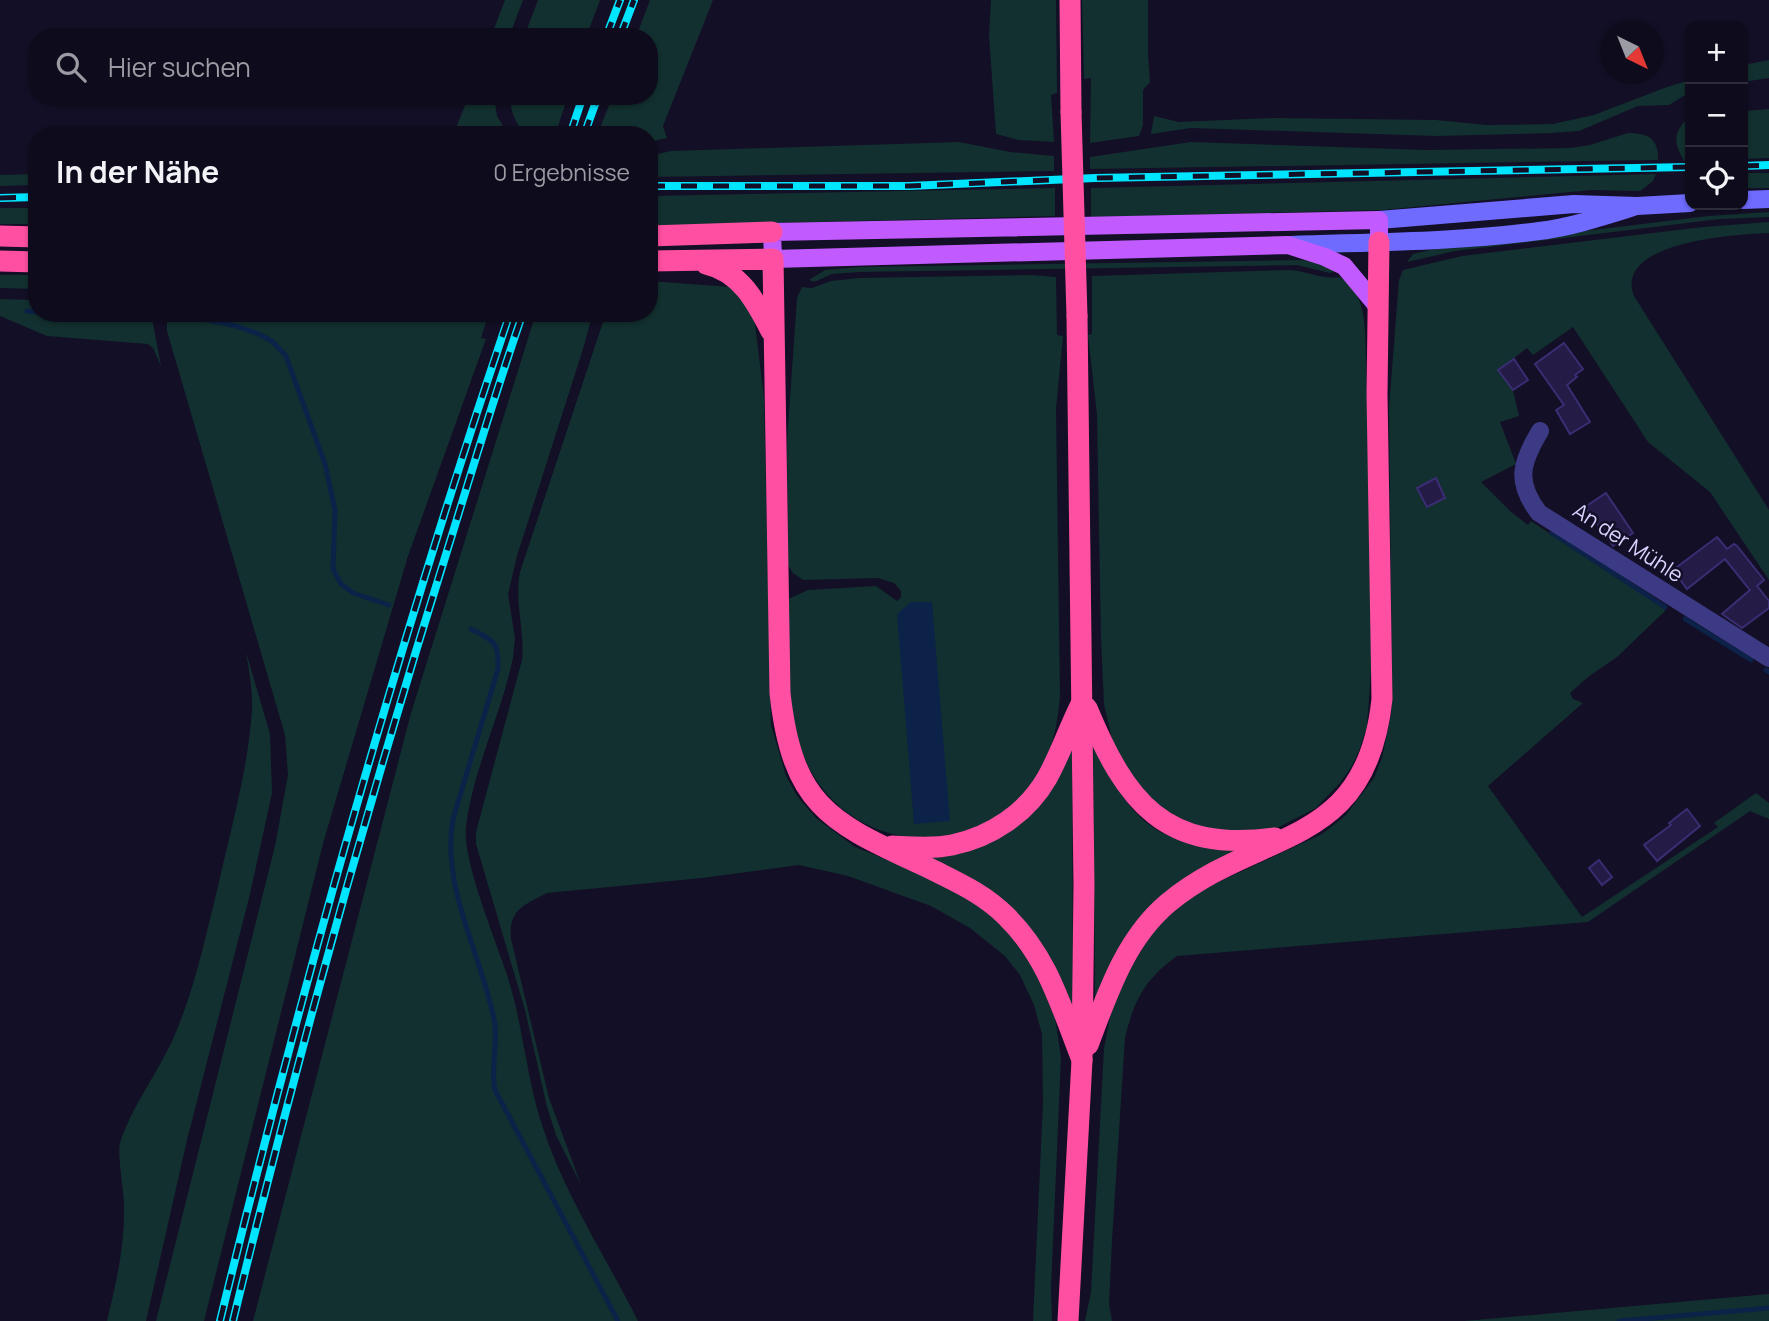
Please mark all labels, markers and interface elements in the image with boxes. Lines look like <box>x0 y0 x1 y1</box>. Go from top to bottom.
north arrow <box>1601 21 1664 84</box>
map controls <box>1685 21 1748 210</box>
button: + <box>1685 21 1748 84</box>
search box <box>28 28 658 105</box>
icon: search <box>52 48 90 86</box>
text: Hier suchen <box>108 49 251 85</box>
button: − <box>1685 84 1748 147</box>
button: locate <box>1685 147 1748 210</box>
text: In der Nähe <box>56 151 219 192</box>
text: 0 Ergebnisse <box>493 156 630 188</box>
street label: An der Mühle <box>1568 496 1689 588</box>

